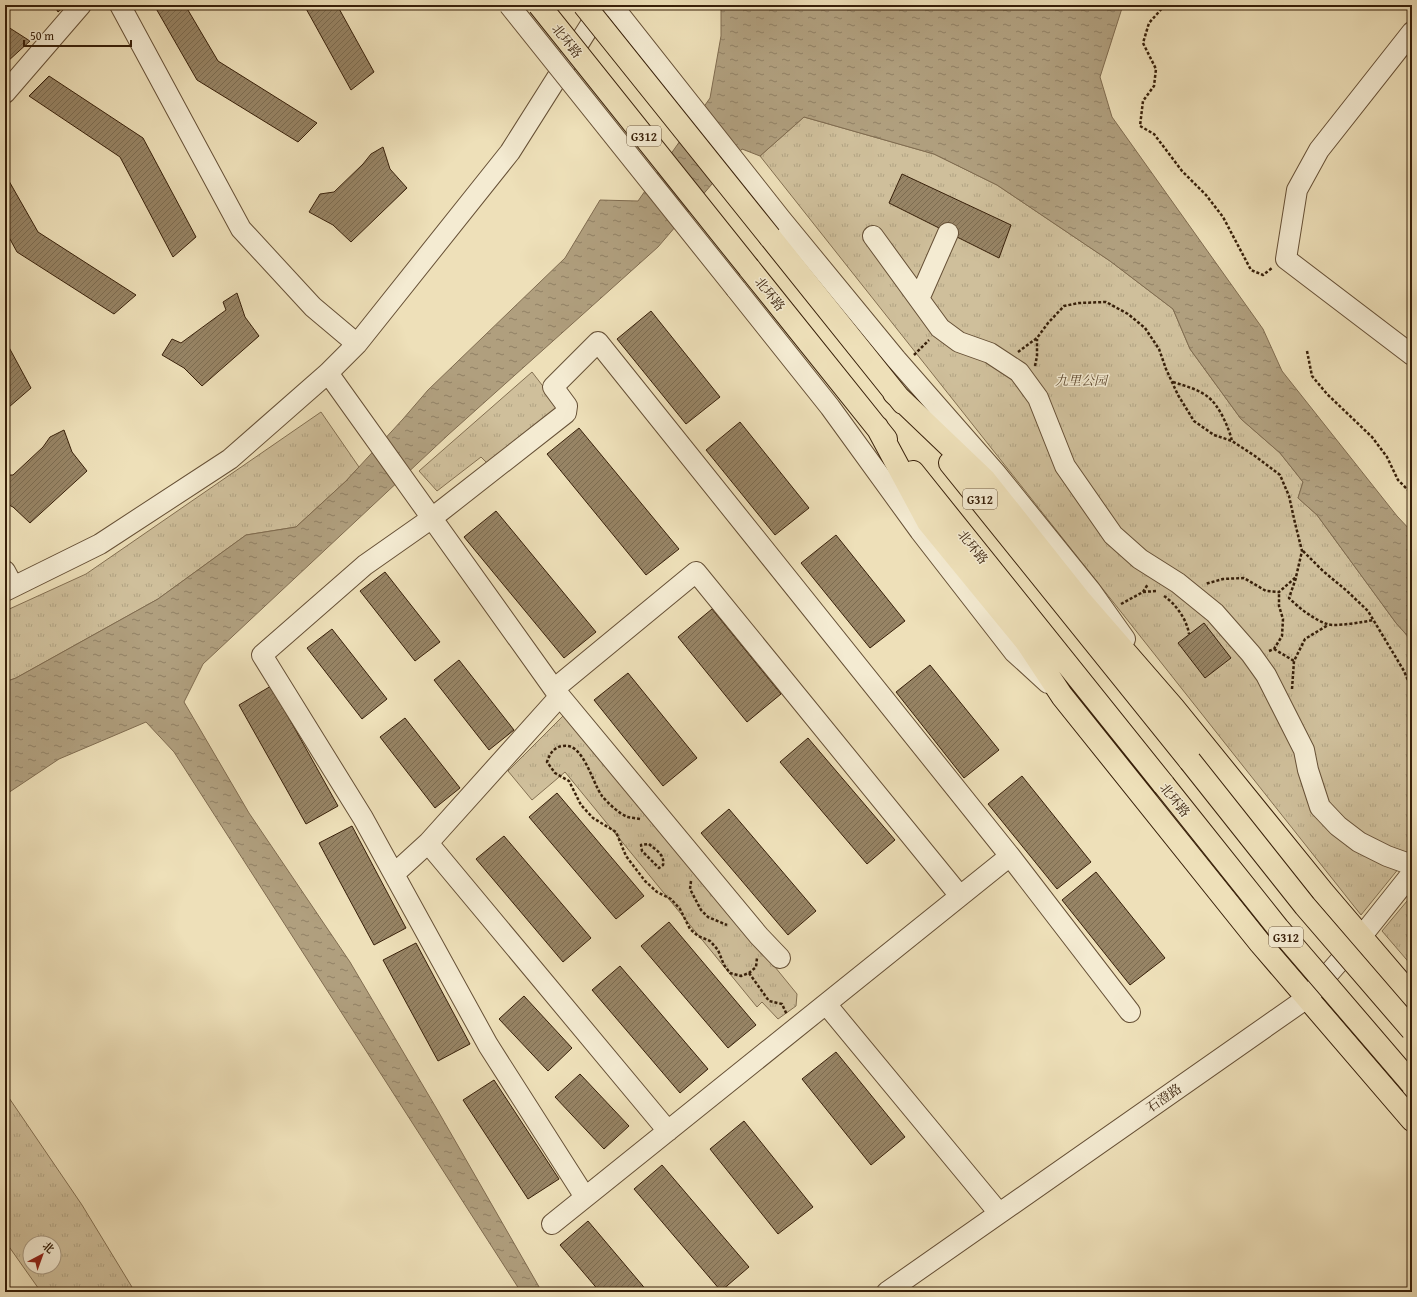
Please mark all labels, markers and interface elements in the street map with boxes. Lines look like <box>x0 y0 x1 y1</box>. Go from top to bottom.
street label: 北环路 <box>547 20 587 62</box>
scale bar <box>24 22 131 48</box>
text: 50 m <box>30 27 54 44</box>
road number: G312 <box>627 126 661 146</box>
street label: 北环路 <box>750 273 790 315</box>
park label: 九里公园 <box>1055 371 1109 390</box>
road number: G312 <box>963 489 997 509</box>
street label: 北环路 <box>953 526 993 568</box>
street label: 北环路 <box>1155 779 1195 821</box>
road number: G312 <box>1269 927 1303 947</box>
street label: 石澄路 <box>1143 1079 1185 1117</box>
north arrow <box>22 1235 62 1275</box>
text: 北 <box>39 1238 58 1257</box>

